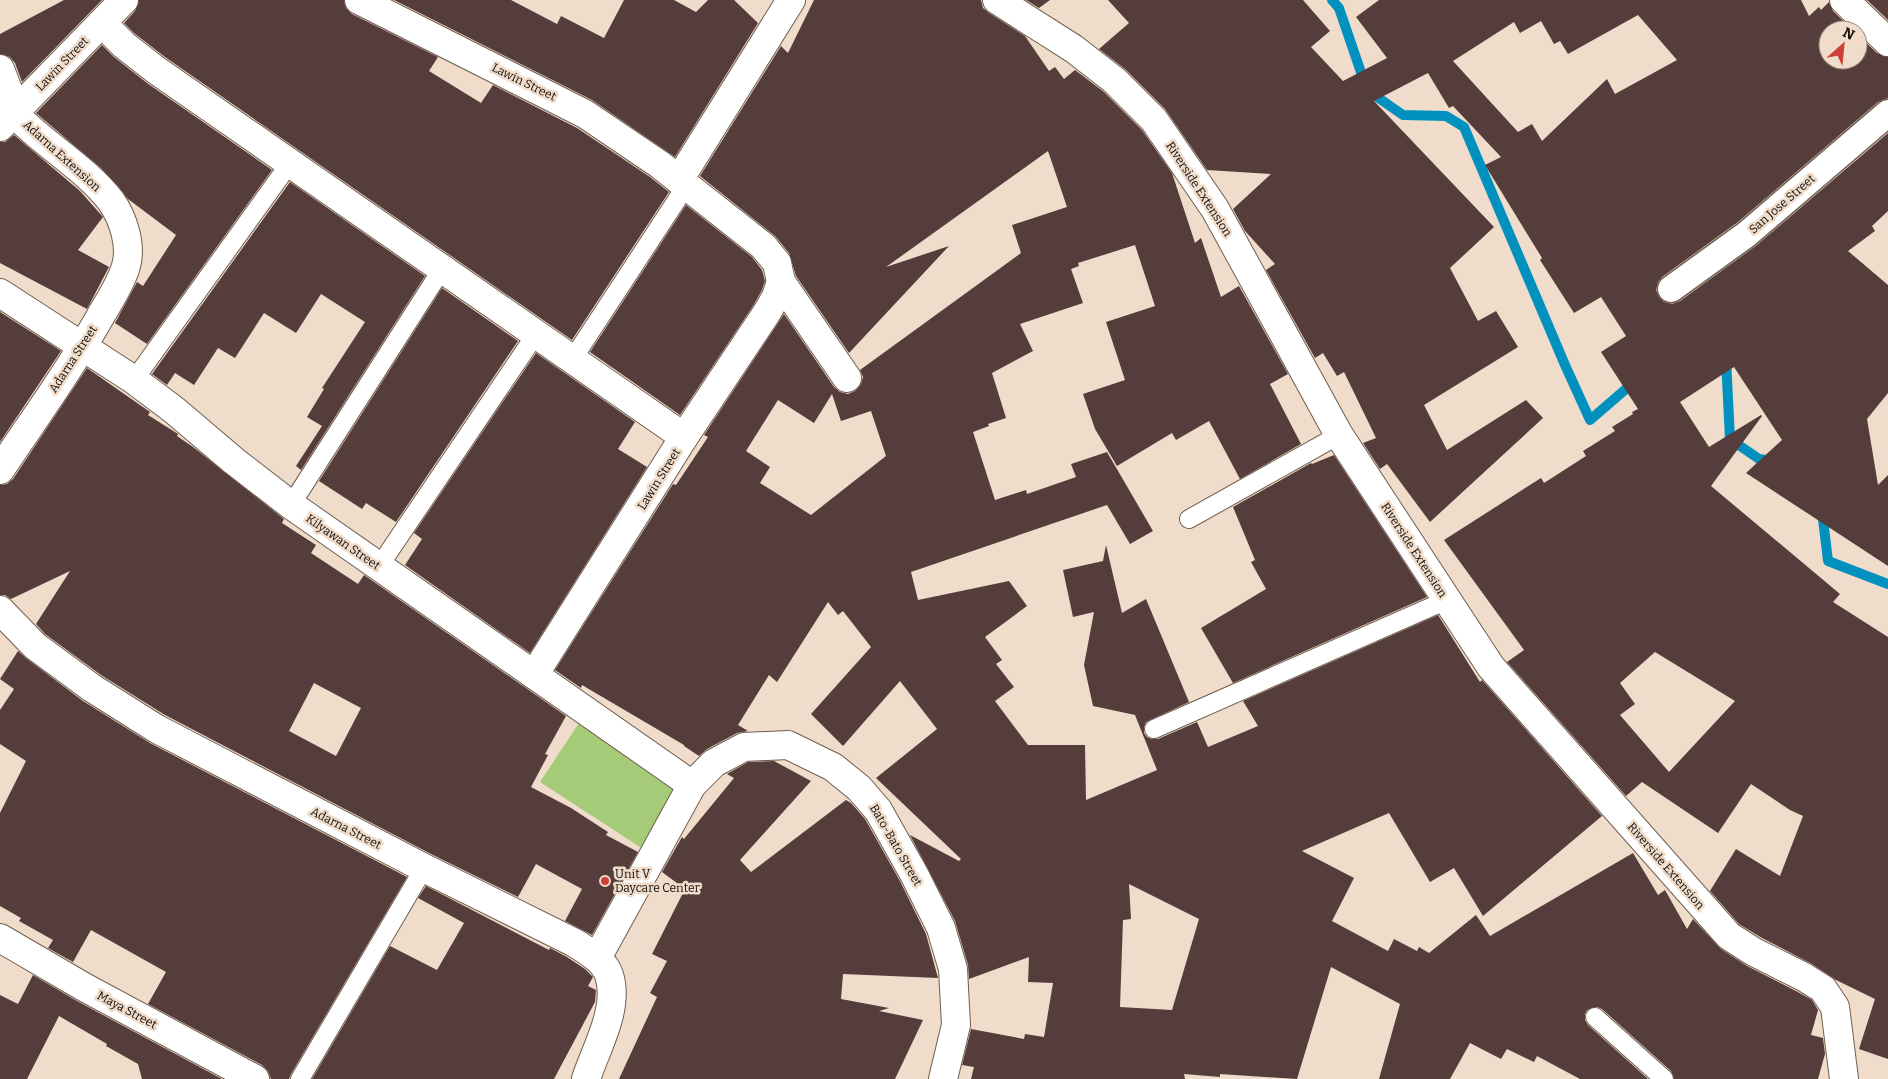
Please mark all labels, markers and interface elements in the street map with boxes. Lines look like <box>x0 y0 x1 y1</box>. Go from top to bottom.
north arrow <box>1818 20 1868 70</box>
text: N <box>1840 24 1858 44</box>
street label: Lawin Street <box>33 34 92 94</box>
street label: Lawin Street <box>490 60 559 104</box>
street label: Adarna Extension <box>20 118 104 195</box>
street label: Riverside Extension <box>1163 139 1235 239</box>
street label: San Jose Street <box>1746 171 1818 236</box>
street label: Adarna Street <box>46 322 100 395</box>
street label: Lawin Street <box>635 445 684 512</box>
street label: Riverside Extension <box>1378 500 1450 600</box>
street label: Kilyawan Street <box>303 511 383 573</box>
street label: Bato-Bato Street <box>867 802 925 889</box>
street label: Adarna Street <box>308 804 384 852</box>
street label: Riverside Extension <box>1625 820 1708 912</box>
place label: Unit V Daycare Center <box>615 867 700 895</box>
marker: Unit V Daycare Center <box>599 875 611 887</box>
street label: Maya Street <box>95 988 160 1032</box>

